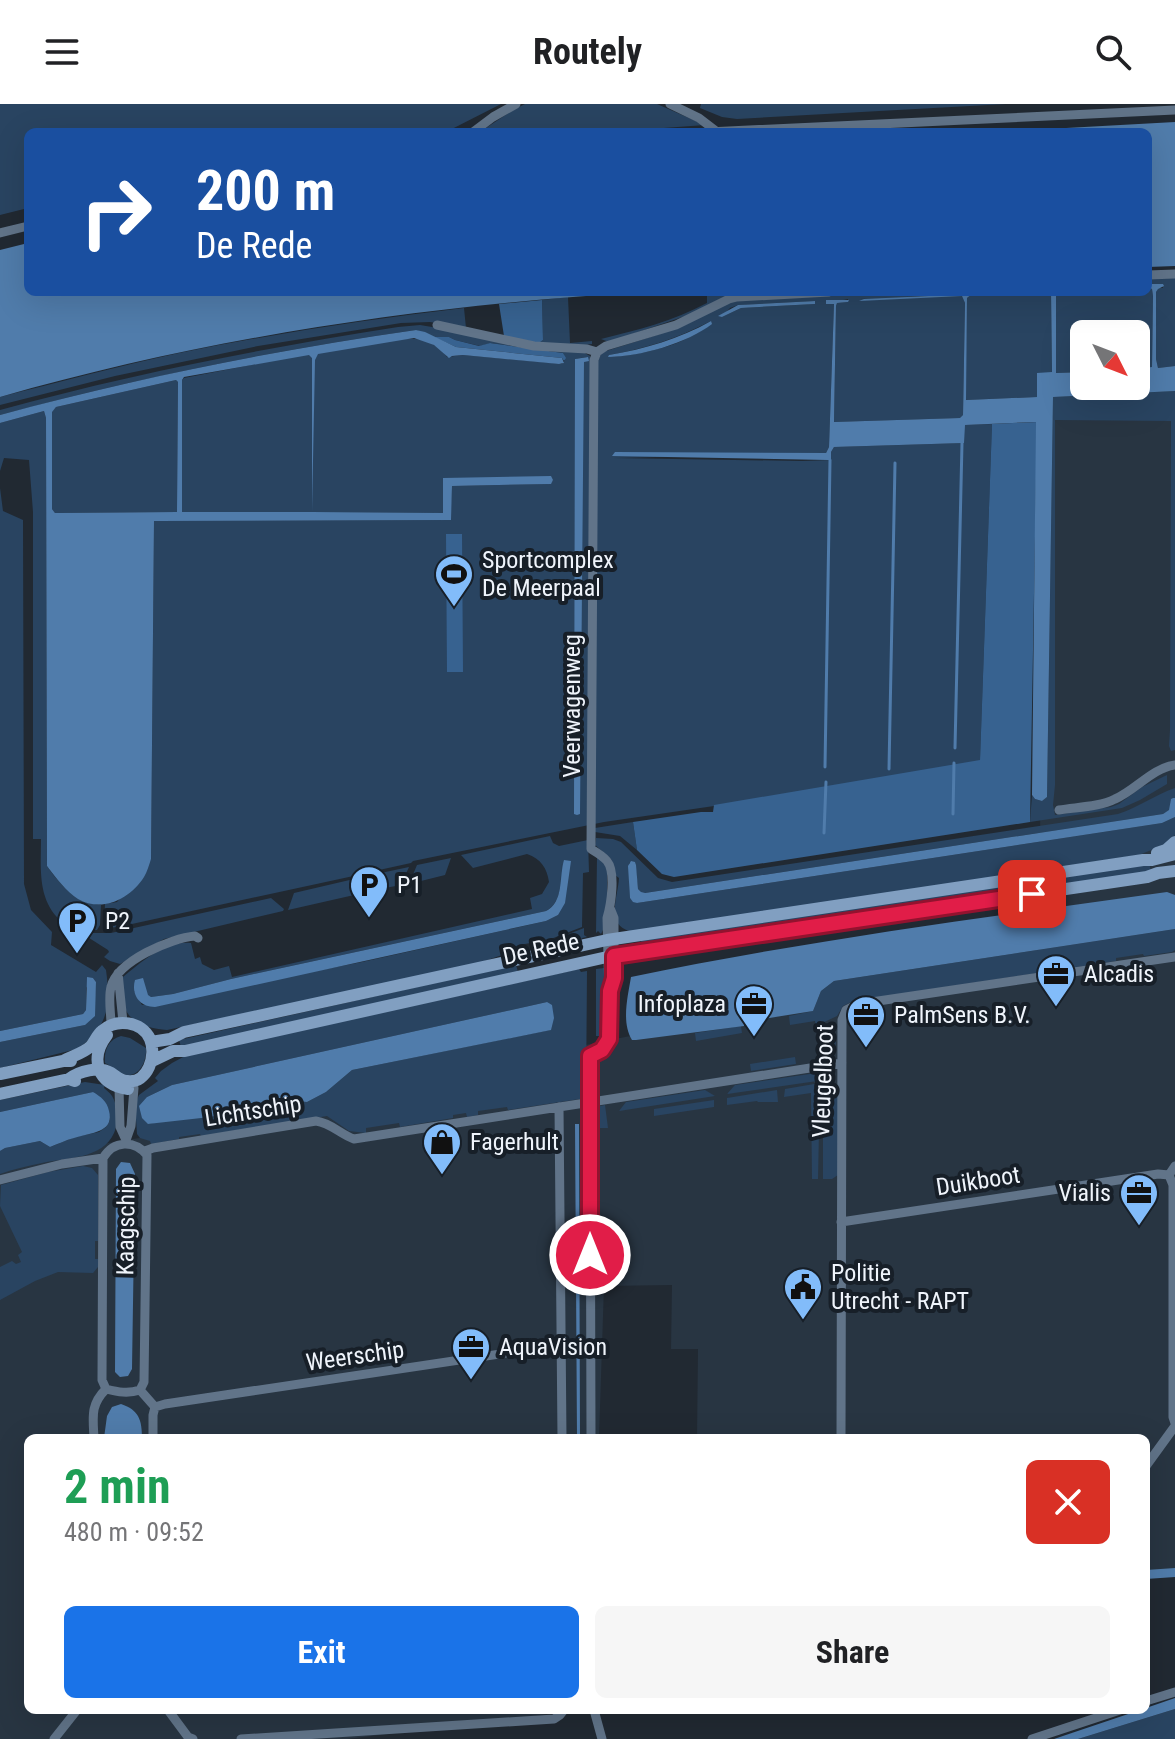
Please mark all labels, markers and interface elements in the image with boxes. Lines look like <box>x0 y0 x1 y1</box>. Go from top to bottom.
icon: menu <box>40 30 84 74</box>
icon: search <box>1091 30 1135 74</box>
text: Routely <box>533 31 642 73</box>
text: 200 m <box>196 158 335 224</box>
icon: right <box>64 160 168 264</box>
text: De Rede <box>196 225 312 267</box>
north arrow <box>1070 320 1150 400</box>
map controls <box>1070 320 1150 400</box>
place label: Sportcomplex De Meerpaal <box>482 546 614 602</box>
sports icon: Sportcomplex De Meerpaal <box>433 553 475 608</box>
street label: Veerwagenweg <box>558 634 586 778</box>
pin <box>998 860 1066 928</box>
parking icon: P1 <box>348 864 390 919</box>
place label: P1 <box>397 871 422 899</box>
icon: arrive <box>1010 872 1054 916</box>
parking icon: P2 <box>56 900 98 955</box>
place label: P2 <box>105 907 130 935</box>
street label: De Rede <box>500 927 582 971</box>
office icon: Alcadis <box>1035 953 1077 1008</box>
place label: Alcadis <box>1084 960 1154 988</box>
office icon: Infoplaza <box>733 983 775 1038</box>
place label: Infoplaza <box>638 990 726 1018</box>
office icon: PalmSens B.V. <box>845 994 887 1049</box>
place label: PalmSens B.V. <box>894 1001 1031 1029</box>
street label: Vleugelboot <box>807 1024 839 1138</box>
street label: Lichtschip <box>203 1090 303 1132</box>
shop icon: Fagerhult <box>421 1121 463 1176</box>
place label: Fagerhult <box>470 1128 559 1156</box>
street label: Duikboot <box>934 1161 1022 1201</box>
office icon: Vialis <box>1118 1172 1160 1227</box>
street label: Kaagschip <box>111 1176 141 1276</box>
place label: Vialis <box>1059 1179 1111 1207</box>
position arrow <box>548 1213 632 1297</box>
place label: Politie Utrecht - RAPT <box>831 1259 969 1315</box>
public building icon: Politie Utrecht - RAPT <box>782 1266 824 1321</box>
office icon: AquaVision <box>450 1326 492 1381</box>
place label: AquaVision <box>499 1333 607 1361</box>
street label: Weerschip <box>304 1335 406 1377</box>
text: 2 min <box>64 1458 171 1515</box>
button: close <box>1026 1460 1110 1544</box>
text: 480 m · 09:52 <box>64 1517 204 1547</box>
button: Exit <box>64 1606 579 1698</box>
button: Share <box>595 1606 1110 1698</box>

